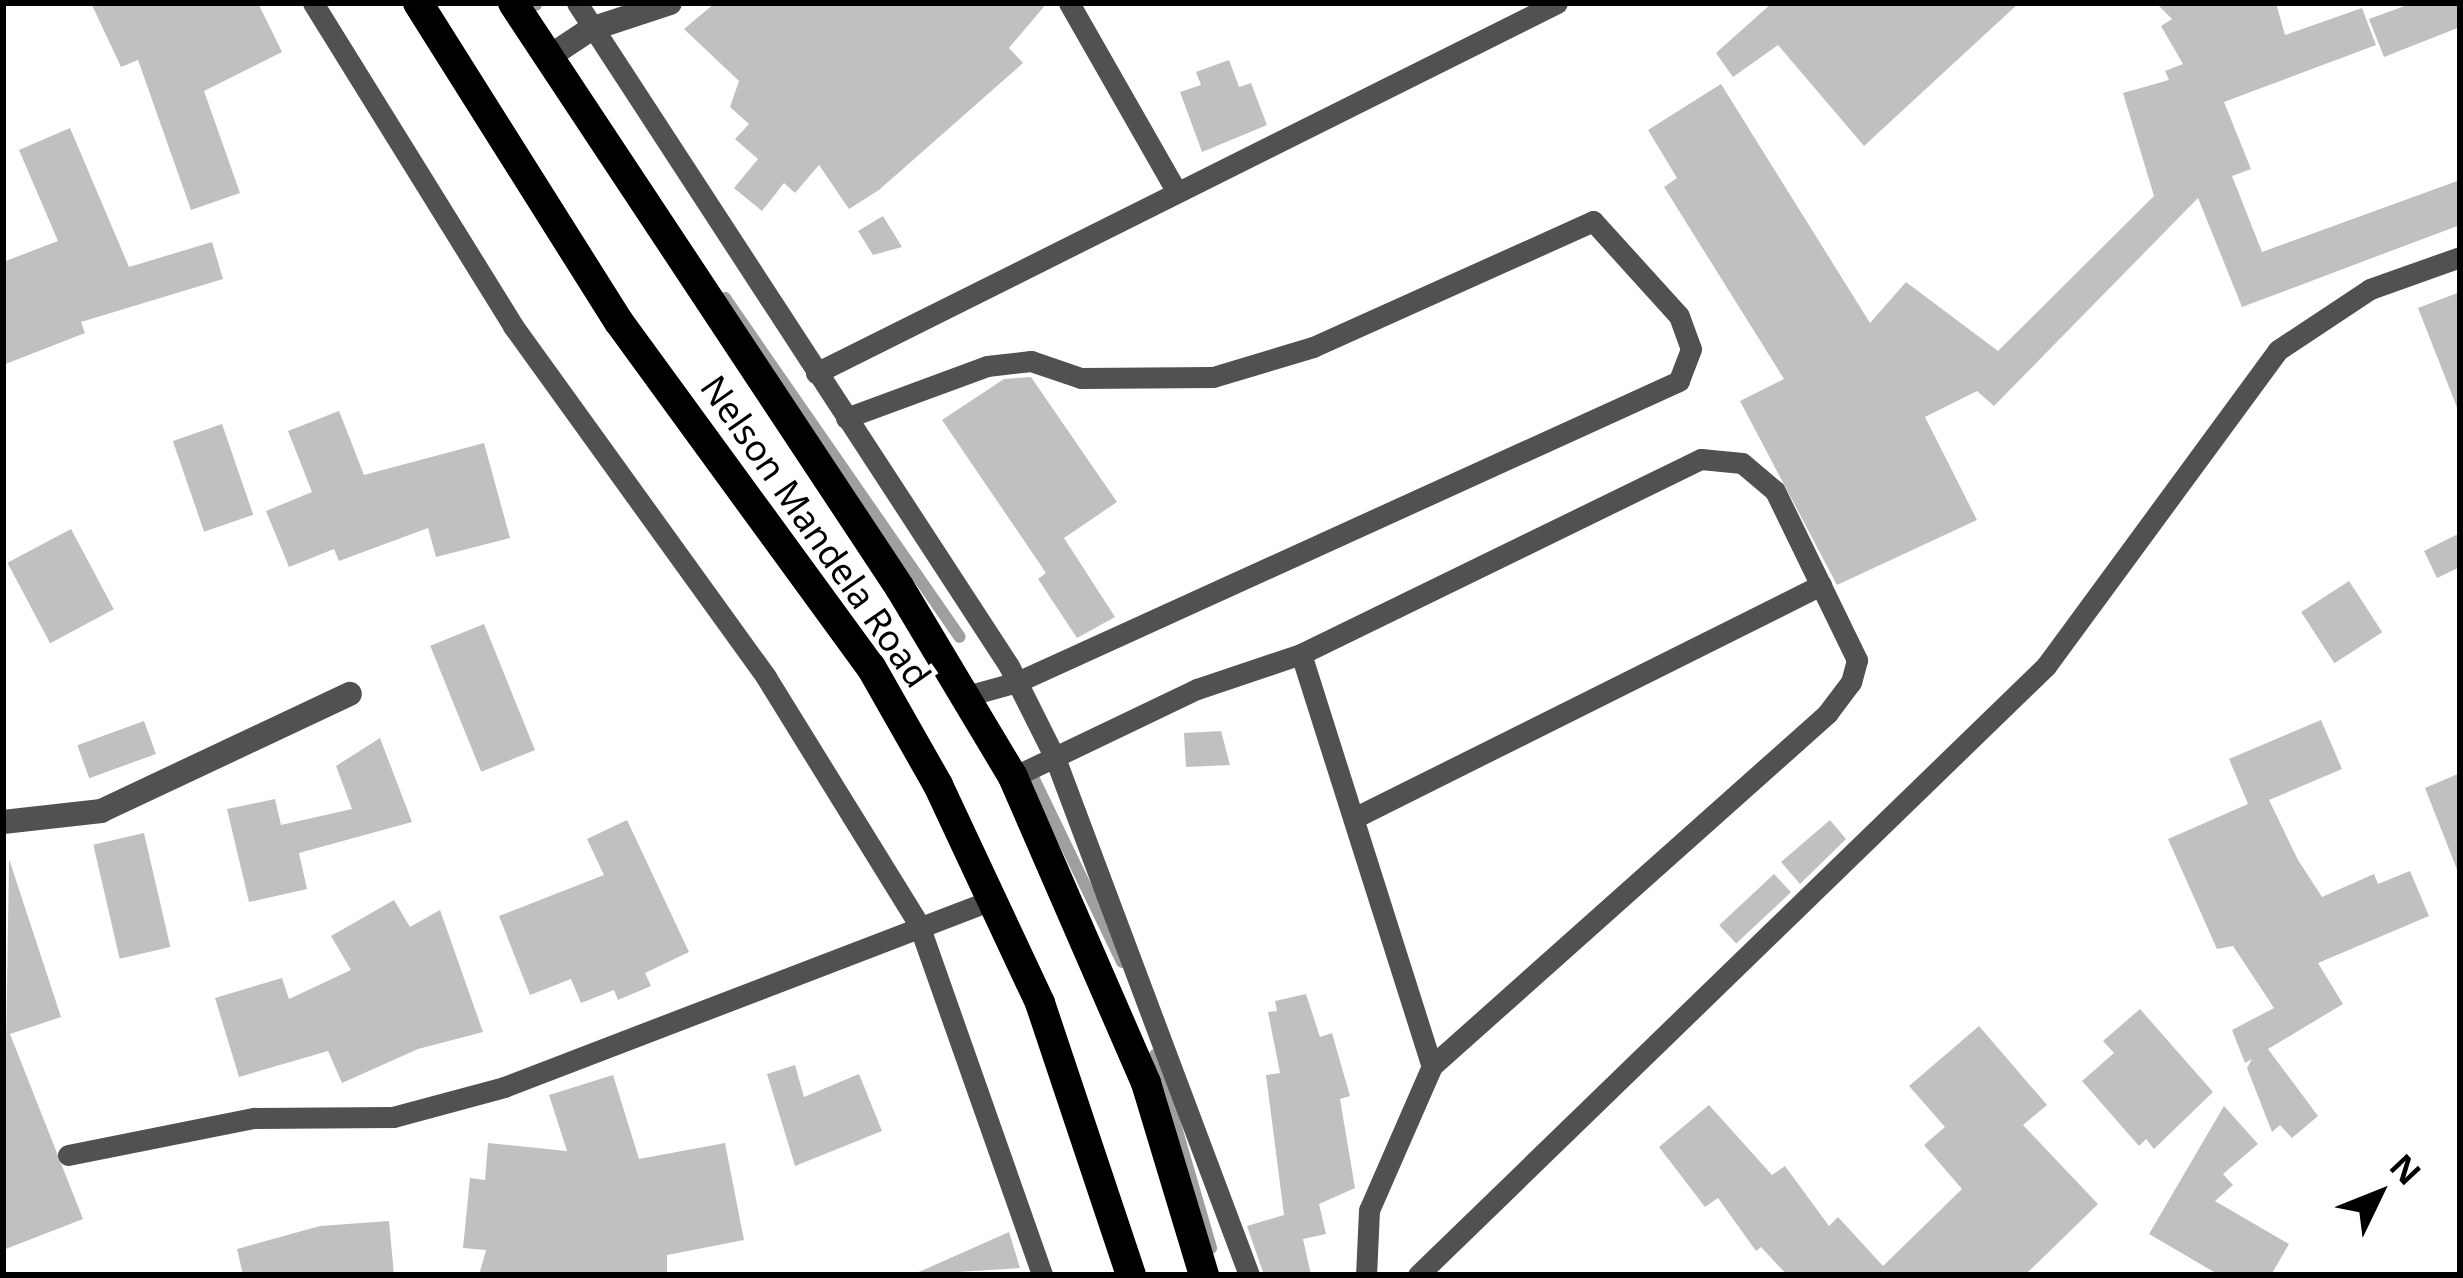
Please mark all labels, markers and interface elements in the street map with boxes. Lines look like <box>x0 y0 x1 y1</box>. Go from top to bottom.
street label: Nelson Mandela Road <box>692 367 940 695</box>
north arrow <box>2319 1134 2439 1254</box>
text: N <box>2380 1144 2431 1194</box>

